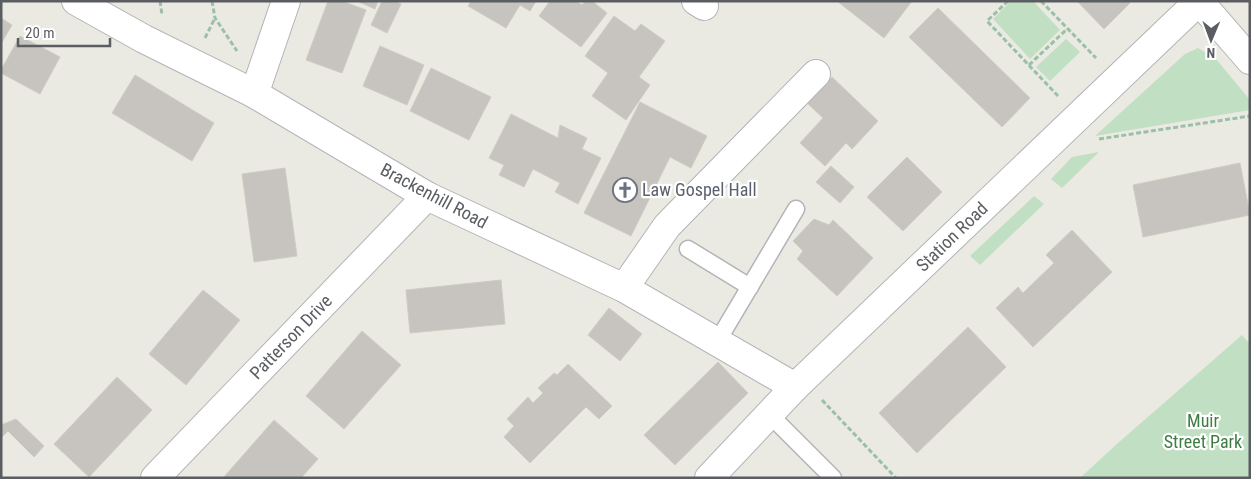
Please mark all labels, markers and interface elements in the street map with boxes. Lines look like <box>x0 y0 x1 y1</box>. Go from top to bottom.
scale bar <box>18 15 110 47</box>
north arrow <box>1186 15 1236 65</box>
text: 20 m <box>25 24 55 42</box>
text: N <box>1206 45 1215 61</box>
street label: Brackenhill Road <box>377 159 491 233</box>
church icon: Law Gospel Hall <box>612 177 638 203</box>
place label: Law Gospel Hall <box>642 179 757 200</box>
street label: Station Road <box>912 198 992 276</box>
street label: Patterson Drive <box>245 290 336 383</box>
park label: Muir Street Park <box>1164 410 1242 452</box>

